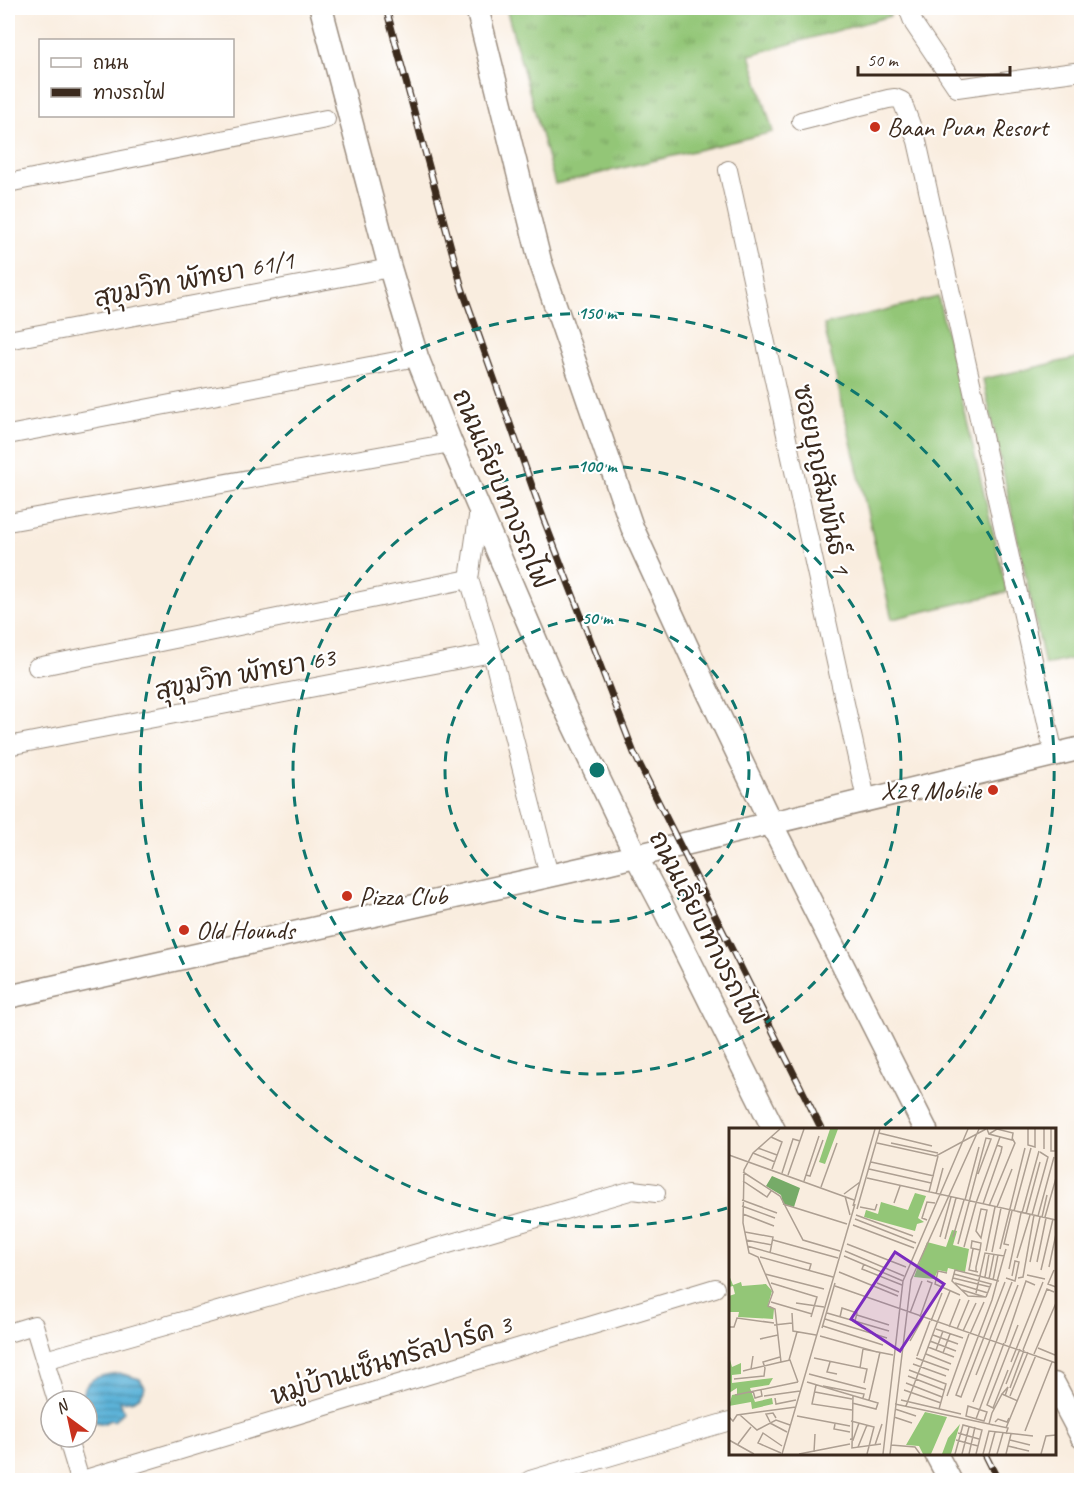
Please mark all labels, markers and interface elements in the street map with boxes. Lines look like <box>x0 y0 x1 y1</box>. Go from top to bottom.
legend <box>39 39 234 117</box>
scale bar <box>858 39 1010 77</box>
text: 50 m <box>867 49 900 71</box>
text: ถนน <box>93 52 128 74</box>
text: ทางรถไฟ <box>93 80 165 104</box>
place label: Baan Puan Resort <box>887 111 1050 144</box>
marker: Baan Puan Resort <box>868 120 882 134</box>
street label: สุขุมวิท พัทยา 61/1 <box>91 243 298 317</box>
text: 150 m <box>578 302 618 324</box>
street label: ซอยบุญสัมพันธ์ 1 <box>784 381 858 578</box>
street label: ถนนเลียบทางรถไฟ <box>445 384 559 594</box>
text: 100 m <box>578 455 618 477</box>
text: 50 m <box>582 607 614 629</box>
street label: สุขุมวิท พัทยา 63 <box>152 640 340 710</box>
centre of rings <box>587 760 607 780</box>
place label: X29 Mobile <box>881 774 983 807</box>
marker: X29 Mobile <box>986 783 1000 797</box>
street label: ถนนเลียบทางรถไฟ <box>642 825 768 1031</box>
place label: Pizza Club <box>359 880 449 913</box>
marker: Pizza Club <box>340 889 354 903</box>
place label: Old Hounds <box>196 914 297 947</box>
marker: Old Hounds <box>177 923 191 937</box>
inset map <box>729 1128 1056 1455</box>
street label: หมู่บ้านเซ็นทรัลปาร์ค 3 <box>267 1307 518 1414</box>
north arrow <box>39 1389 99 1449</box>
text: N <box>52 1394 74 1418</box>

